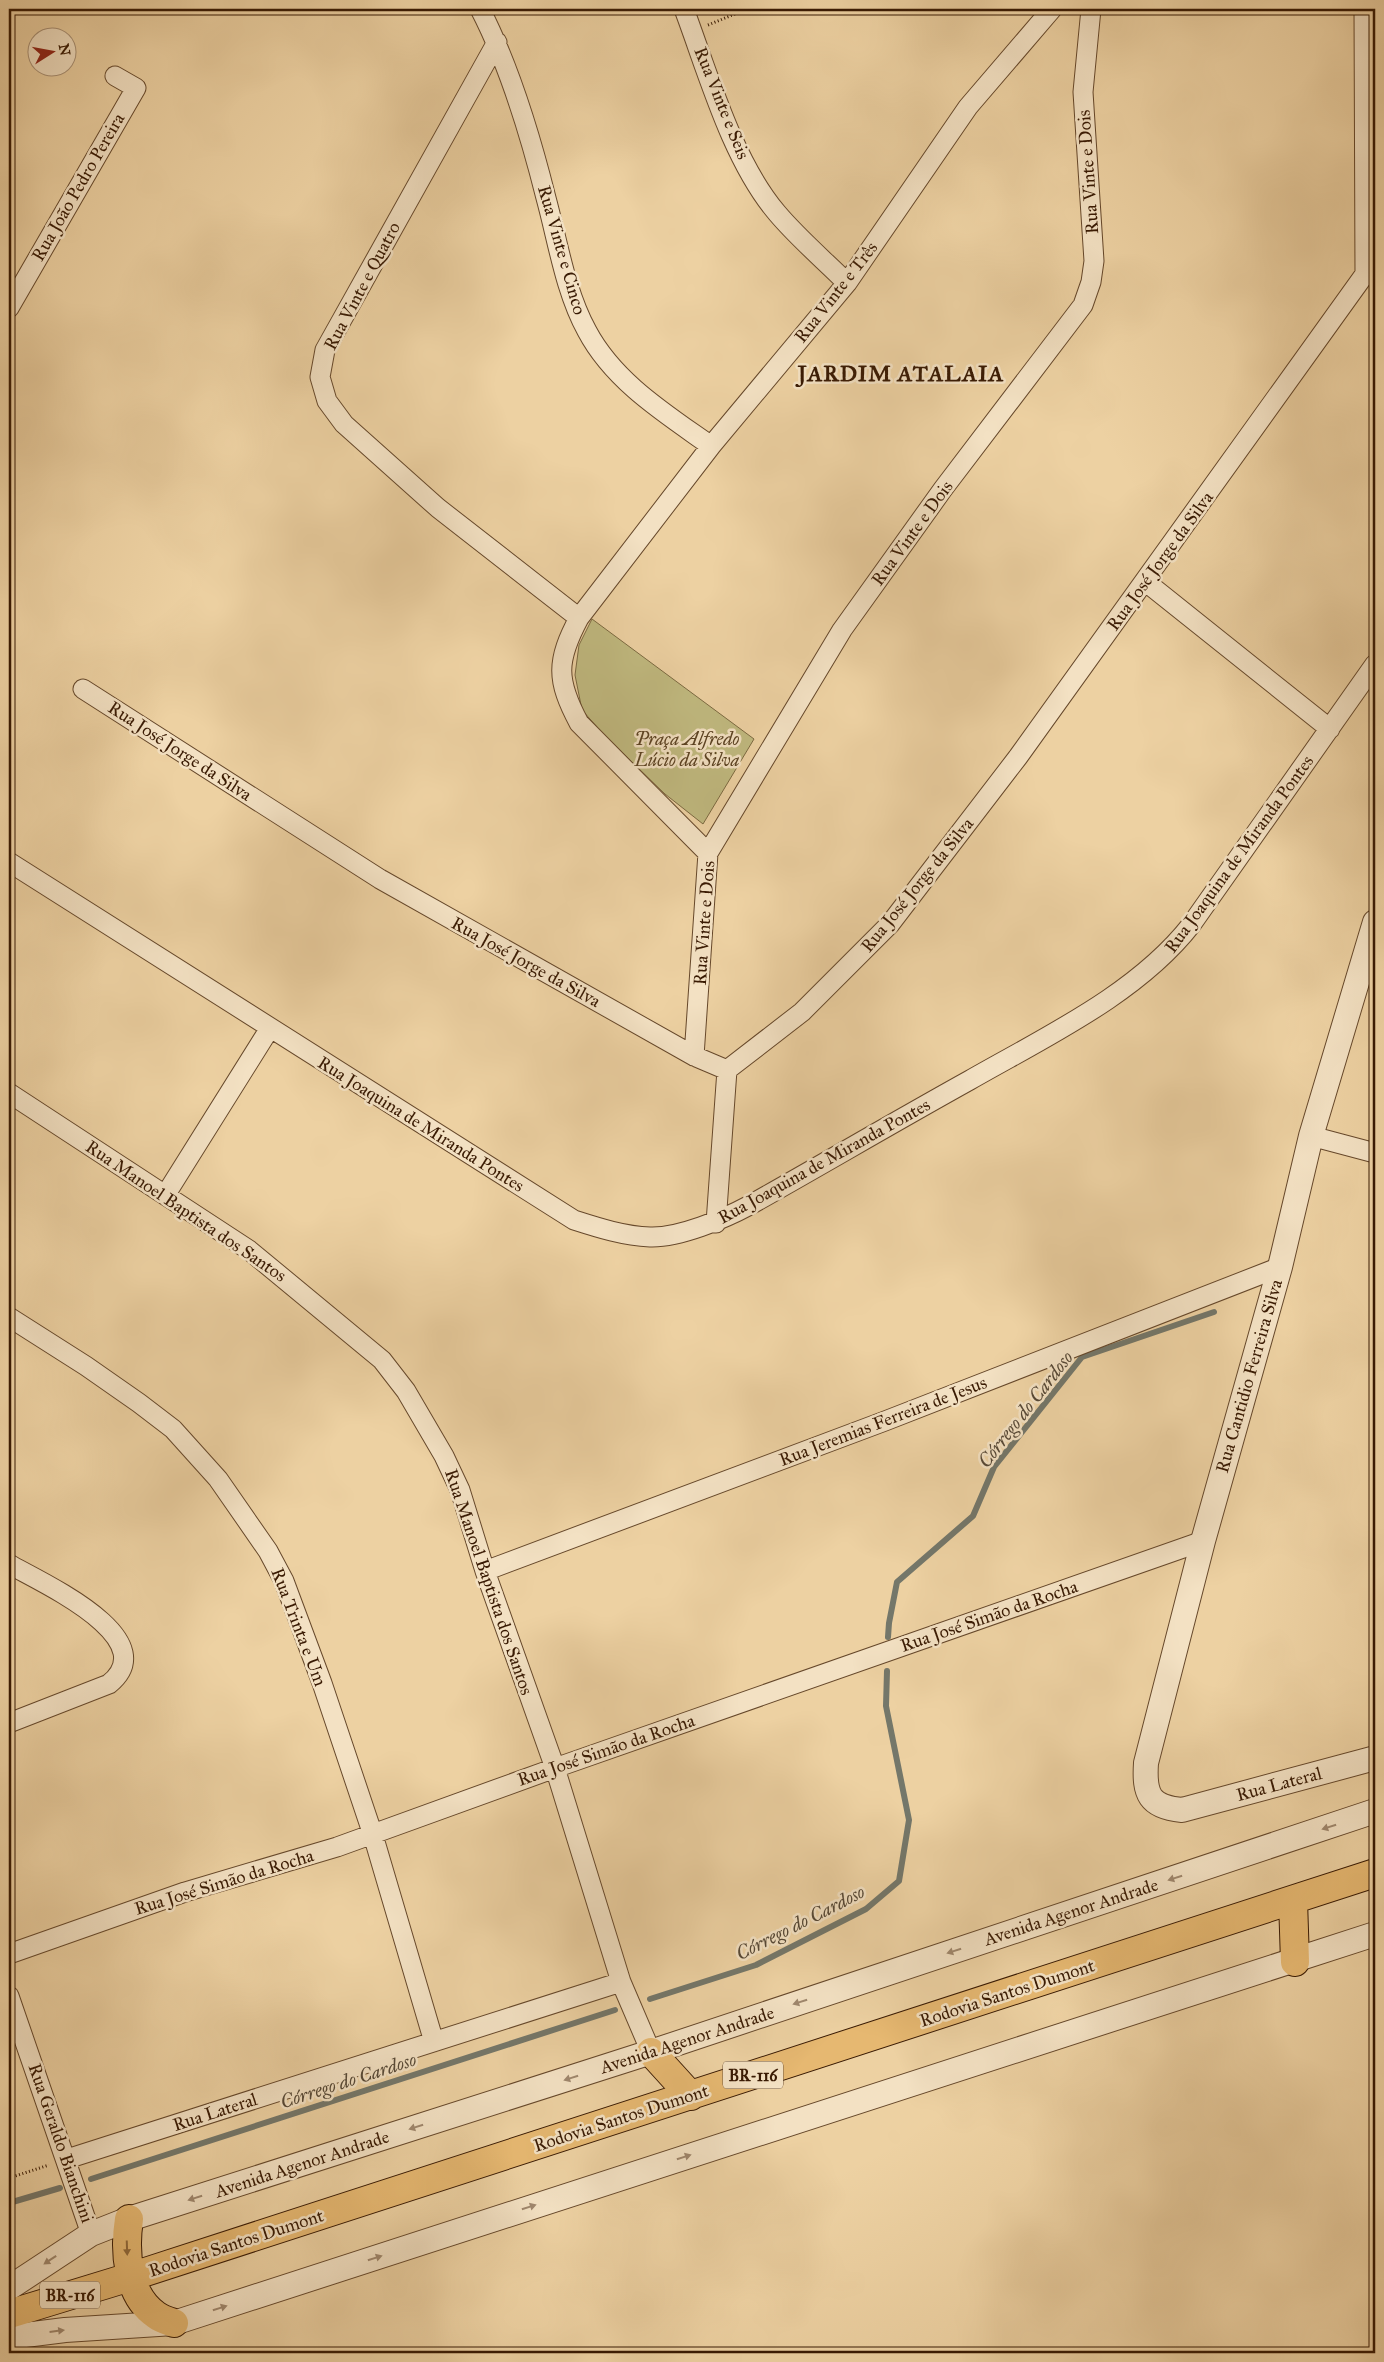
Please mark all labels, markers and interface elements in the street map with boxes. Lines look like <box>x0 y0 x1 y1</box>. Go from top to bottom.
north arrow <box>28 28 78 78</box>
text: N <box>55 42 74 57</box>
street label: Rua Vinte e Seis <box>689 44 755 162</box>
street label: Rua João Pedro Pereira <box>27 109 130 265</box>
street label: Rua Vinte e Dois <box>1073 109 1103 235</box>
street label: Rua Vinte e Cinco <box>533 183 591 317</box>
street label: Rua Vinte e Quatro <box>319 218 405 354</box>
street label: Rua Vinte e Três <box>790 237 882 347</box>
district label: JARDIM ATALAIA <box>795 360 1004 388</box>
street label: Rua Vinte e Dois <box>866 476 958 590</box>
street label: Rua José Jorge da Silva <box>1102 487 1219 636</box>
street label: Rua José Jorge da Silva <box>103 696 256 807</box>
park label: Praça Alfredo Lúcio da Silva <box>634 728 740 771</box>
street label: Rua Joaquina de Miranda Pontes <box>1160 751 1319 958</box>
street label: Rua José Jorge da Silva <box>856 813 979 957</box>
street label: Rua Vinte e Dois <box>689 860 719 986</box>
street label: Rua José Jorge da Silva <box>447 912 605 1013</box>
street label: Rua Joaquina de Miranda Pontes <box>313 1051 528 1198</box>
street label: Rua Joaquina de Miranda Pontes <box>714 1093 934 1230</box>
street label: Rua Manoel Baptista dos Santos <box>81 1135 291 1287</box>
street label: Rua Cantidio Ferreira Silva <box>1211 1276 1287 1475</box>
water label: Córrego do Cardoso <box>973 1346 1078 1472</box>
street label: Rua Jeremias Ferreira de Jesus <box>776 1371 990 1472</box>
street label: Rua Manoel Baptista dos Santos <box>440 1466 538 1698</box>
street label: Rua Trinta e Um <box>266 1565 332 1689</box>
street label: Rua José Simão da Rocha <box>897 1575 1081 1658</box>
street label: Rua José Simão da Rocha <box>514 1709 698 1792</box>
street label: Rua Lateral <box>1234 1762 1324 1806</box>
one-way arrow <box>1321 1823 1336 1831</box>
street label: Rua José Simão da Rocha <box>132 1844 317 1921</box>
street label: Avenida Agenor Andrade <box>980 1873 1161 1952</box>
one-way arrow <box>1167 1874 1182 1882</box>
water label: Córrego do Cardoso <box>732 1880 869 1965</box>
one-way arrow <box>946 1947 961 1955</box>
street label: Rodovia Santos Dumont <box>917 1954 1098 2032</box>
one-way arrow <box>792 1999 807 2007</box>
street label: Avenida Agenor Andrade <box>596 2001 777 2080</box>
water label: Córrego do Cardoso <box>277 2048 419 2113</box>
street label: Rua Geraldo Bianchini <box>23 2061 99 2226</box>
road number: BR-116 <box>723 2062 783 2088</box>
one-way arrow <box>563 2074 578 2082</box>
street label: Rodovia Santos Dumont <box>531 2079 712 2157</box>
street label: Rua Lateral <box>170 2088 260 2136</box>
one-way arrow <box>408 2124 423 2132</box>
street label: Avenida Agenor Andrade <box>211 2125 392 2204</box>
one-way arrow <box>677 2153 692 2161</box>
one-way arrow <box>187 2195 202 2203</box>
one-way arrow <box>522 2203 537 2211</box>
street label: Rodovia Santos Dumont <box>146 2204 327 2282</box>
one-way arrow <box>123 2241 131 2257</box>
one-way arrow <box>368 2253 383 2261</box>
one-way arrow <box>43 2255 57 2264</box>
road number: BR-116 <box>40 2282 100 2308</box>
one-way arrow <box>213 2304 228 2311</box>
one-way arrow <box>49 2327 65 2335</box>

